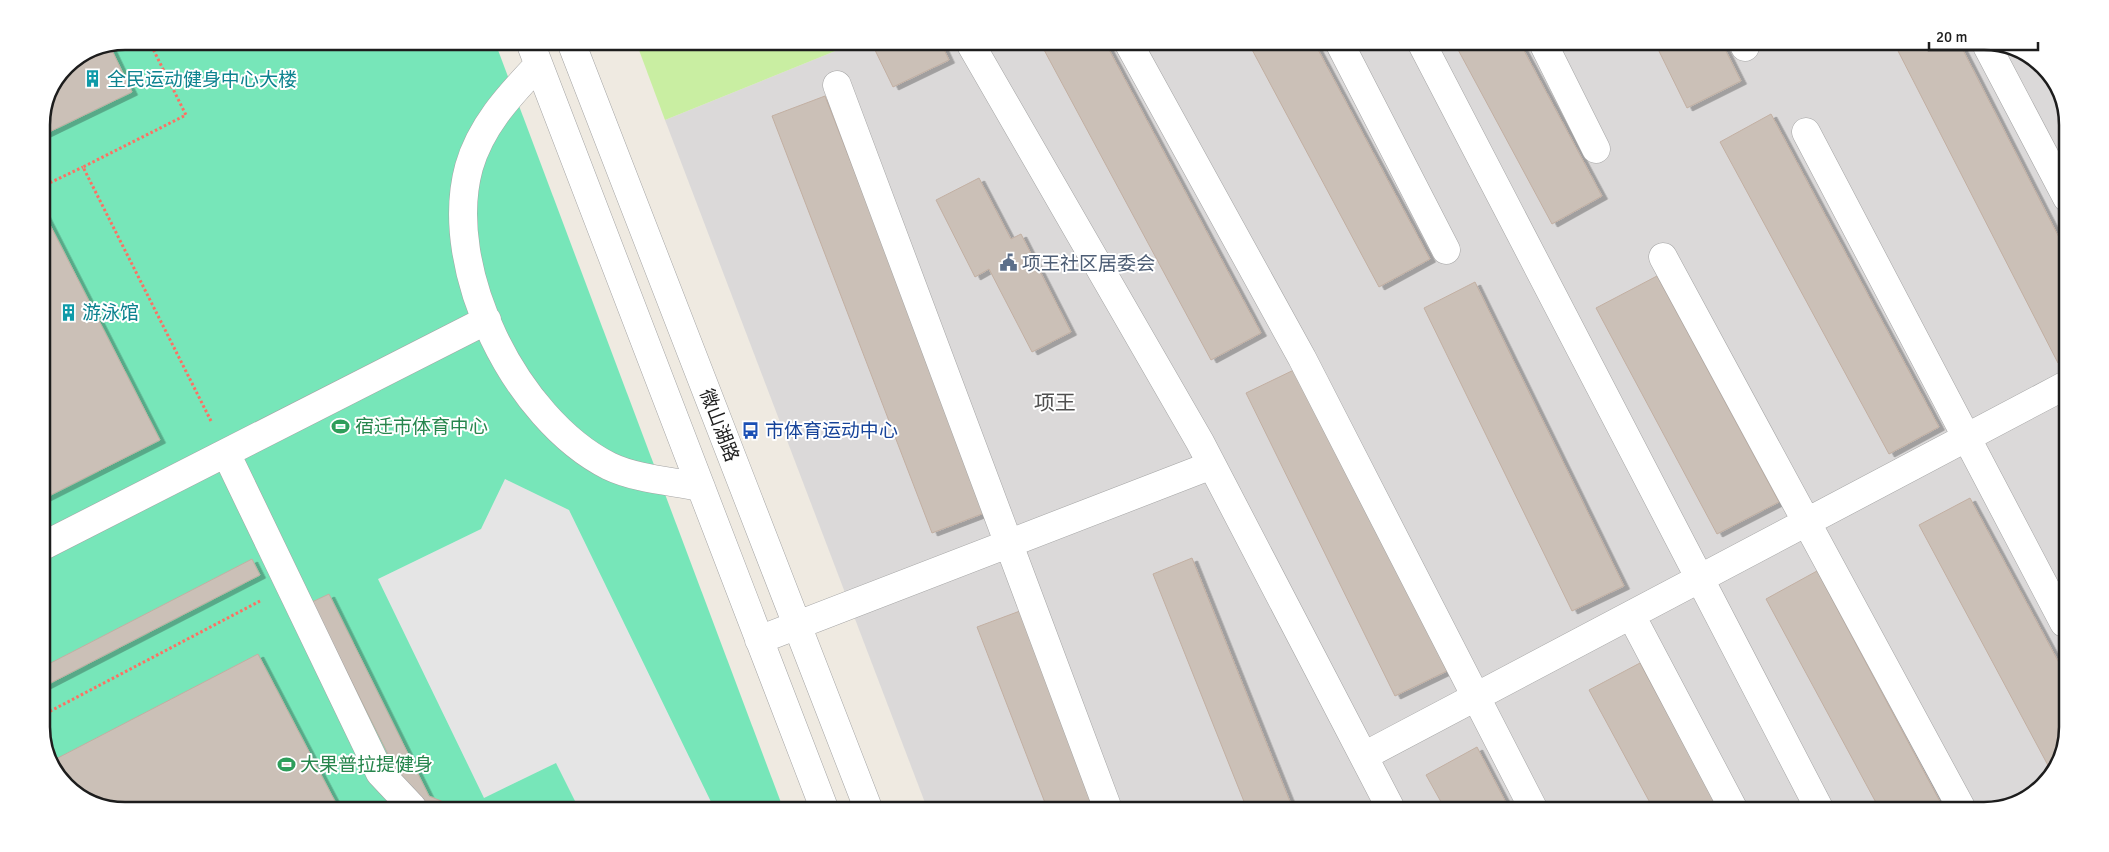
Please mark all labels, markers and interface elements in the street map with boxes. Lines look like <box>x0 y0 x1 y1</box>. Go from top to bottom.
scale bar <box>1929 20 2038 52</box>
text: 20 m <box>1936 28 1967 46</box>
place label: 全民运动健身中心大楼 <box>107 68 297 92</box>
building icon: 全民运动健身中心大楼 <box>83 69 103 89</box>
place label: 项王社区居委会 <box>1022 252 1155 276</box>
public building icon: 项王社区居委会 <box>998 253 1018 273</box>
place label: 游泳馆 <box>82 301 139 325</box>
building icon: 游泳馆 <box>58 302 78 322</box>
street label: 微山湖路 <box>694 386 744 465</box>
district label: 项王 <box>1034 390 1076 416</box>
place label: 宿迁市体育中心 <box>355 415 488 439</box>
sports icon: 宿迁市体育中心 <box>331 416 351 436</box>
place label: 市体育运动中心 <box>765 419 898 443</box>
bus stop icon: 市体育运动中心 <box>741 420 761 440</box>
place label: 大果普拉提健身 <box>300 753 433 777</box>
sports icon: 大果普拉提健身 <box>276 754 296 774</box>

